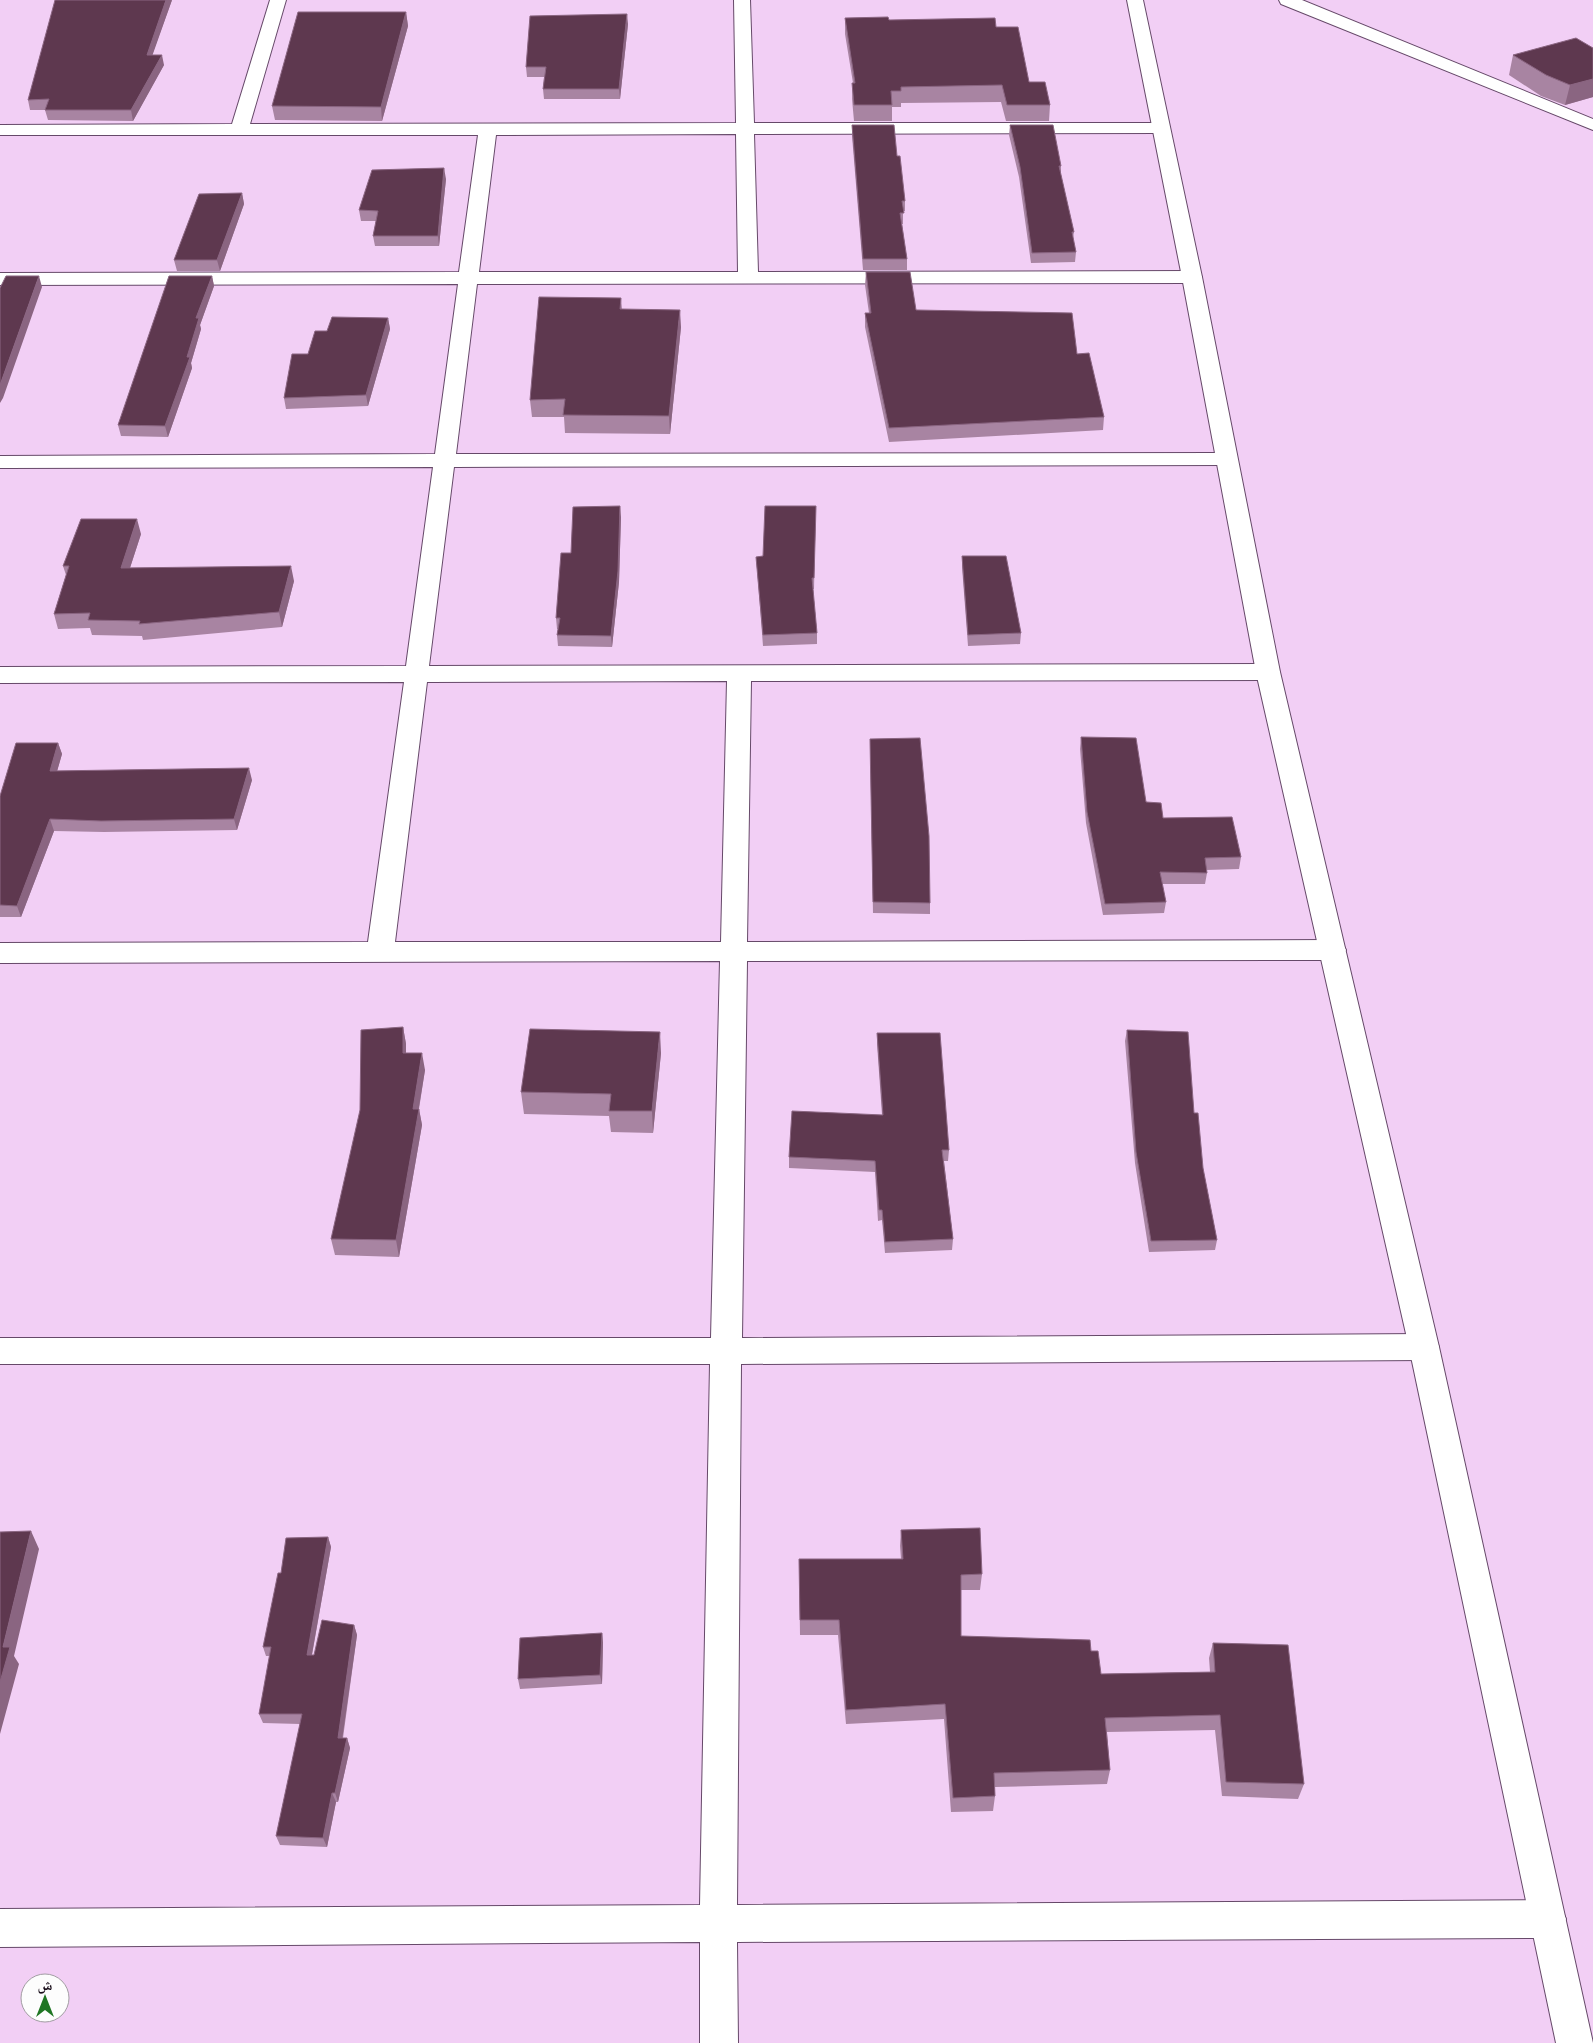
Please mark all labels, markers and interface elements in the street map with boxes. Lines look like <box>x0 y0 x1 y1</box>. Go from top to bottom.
north arrow <box>20 1973 70 2023</box>
text: ش <box>38 1977 53 1994</box>

